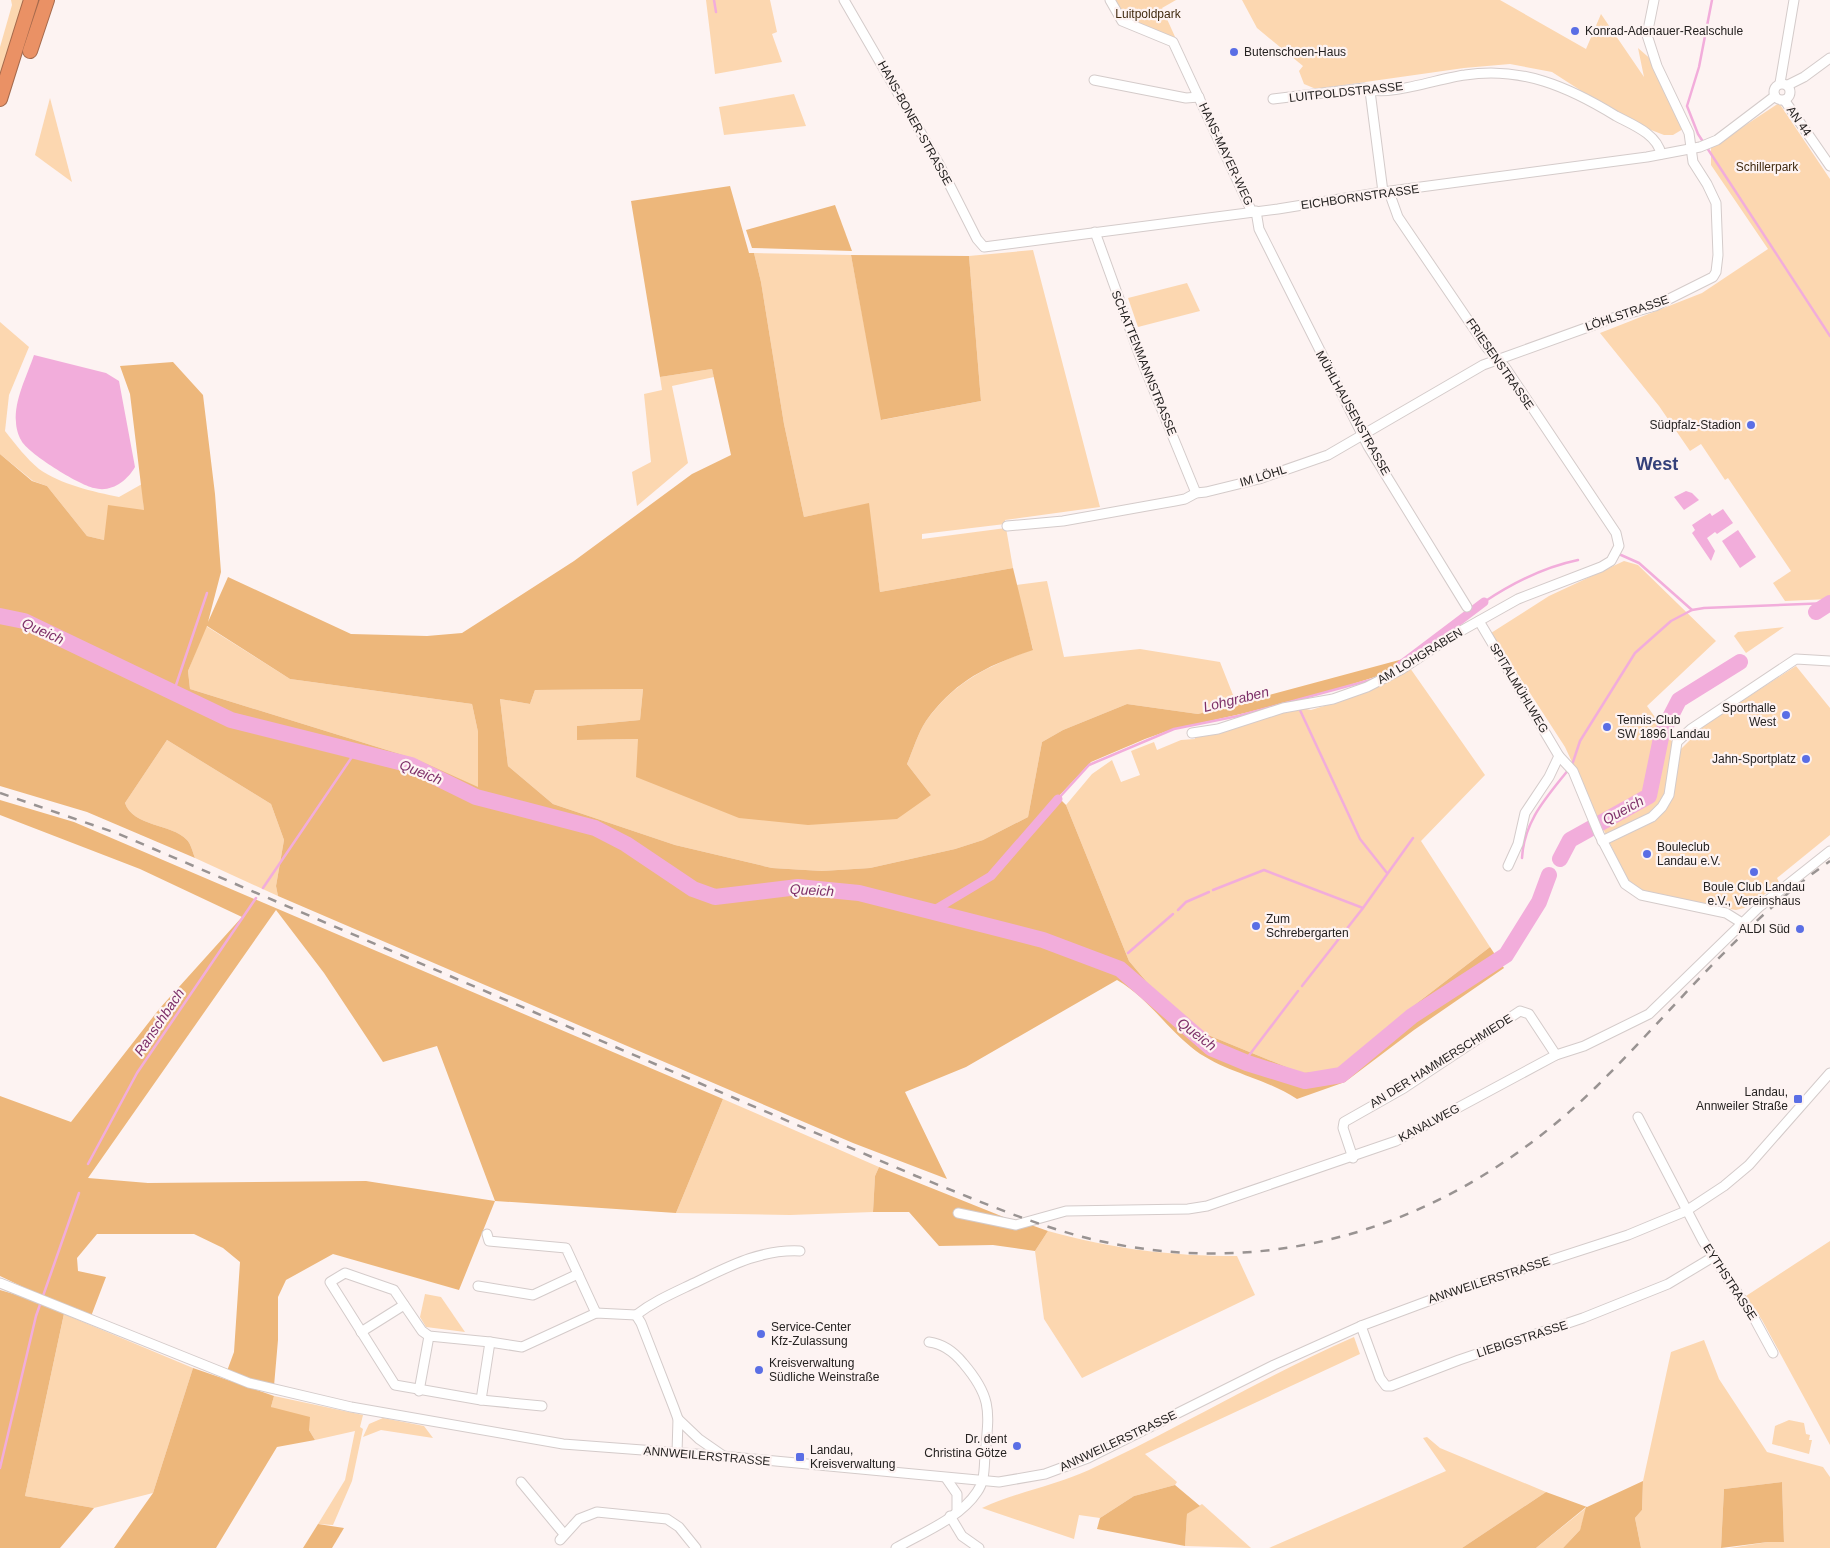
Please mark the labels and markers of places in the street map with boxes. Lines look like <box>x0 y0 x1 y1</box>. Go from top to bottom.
place label: Konrad-Adenauer-Realschule <box>1585 24 1743 38</box>
marker: Konrad-Adenauer-Realschule <box>1569 25 1581 37</box>
place label: Butenschoen-Haus <box>1244 45 1346 59</box>
marker: Butenschoen-Haus <box>1228 46 1240 58</box>
place label: Südpfalz-Stadion <box>1650 418 1741 432</box>
marker: Südpfalz-Stadion <box>1745 419 1757 431</box>
place label: Sporthalle West <box>1722 701 1777 729</box>
marker: Sporthalle West <box>1780 709 1792 721</box>
place label: Tennis-Club SW 1896 Landau <box>1617 713 1710 741</box>
marker: Tennis-Club SW 1896 Landau <box>1601 721 1613 733</box>
place label: Jahn-Sportplatz <box>1712 752 1796 766</box>
marker: Jahn-Sportplatz <box>1800 753 1812 765</box>
place label: Bouleclub Landau e.V. <box>1657 840 1721 868</box>
marker: Bouleclub Landau e.V. <box>1641 848 1653 860</box>
marker: Boule Club Landau e.V., Vereinshaus <box>1748 866 1760 878</box>
place label: Boule Club Landau e.V., Vereinshaus <box>1703 880 1805 908</box>
place label: Zum Schrebergarten <box>1266 912 1349 940</box>
marker: Zum Schrebergarten <box>1250 920 1262 932</box>
place label: ALDI Süd <box>1739 922 1790 936</box>
marker: ALDI Süd <box>1794 923 1806 935</box>
place label: Landau, Annweiler Straße <box>1696 1085 1788 1113</box>
marker: Landau, Annweiler Straße <box>1792 1093 1804 1105</box>
place label: Service-Center Kfz-Zulassung <box>771 1320 851 1348</box>
marker: Service-Center Kfz-Zulassung <box>755 1328 767 1340</box>
place label: Kreisverwaltung Südliche Weinstraße <box>769 1356 880 1384</box>
marker: Kreisverwaltung Südliche Weinstraße <box>753 1364 765 1376</box>
place label: Dr. dent Christina Götze <box>924 1432 1008 1460</box>
marker: Dr. dent Christina Götze <box>1011 1440 1023 1452</box>
place label: Landau, Kreisverwaltung <box>810 1443 895 1471</box>
marker: Landau, Kreisverwaltung <box>794 1451 806 1463</box>

